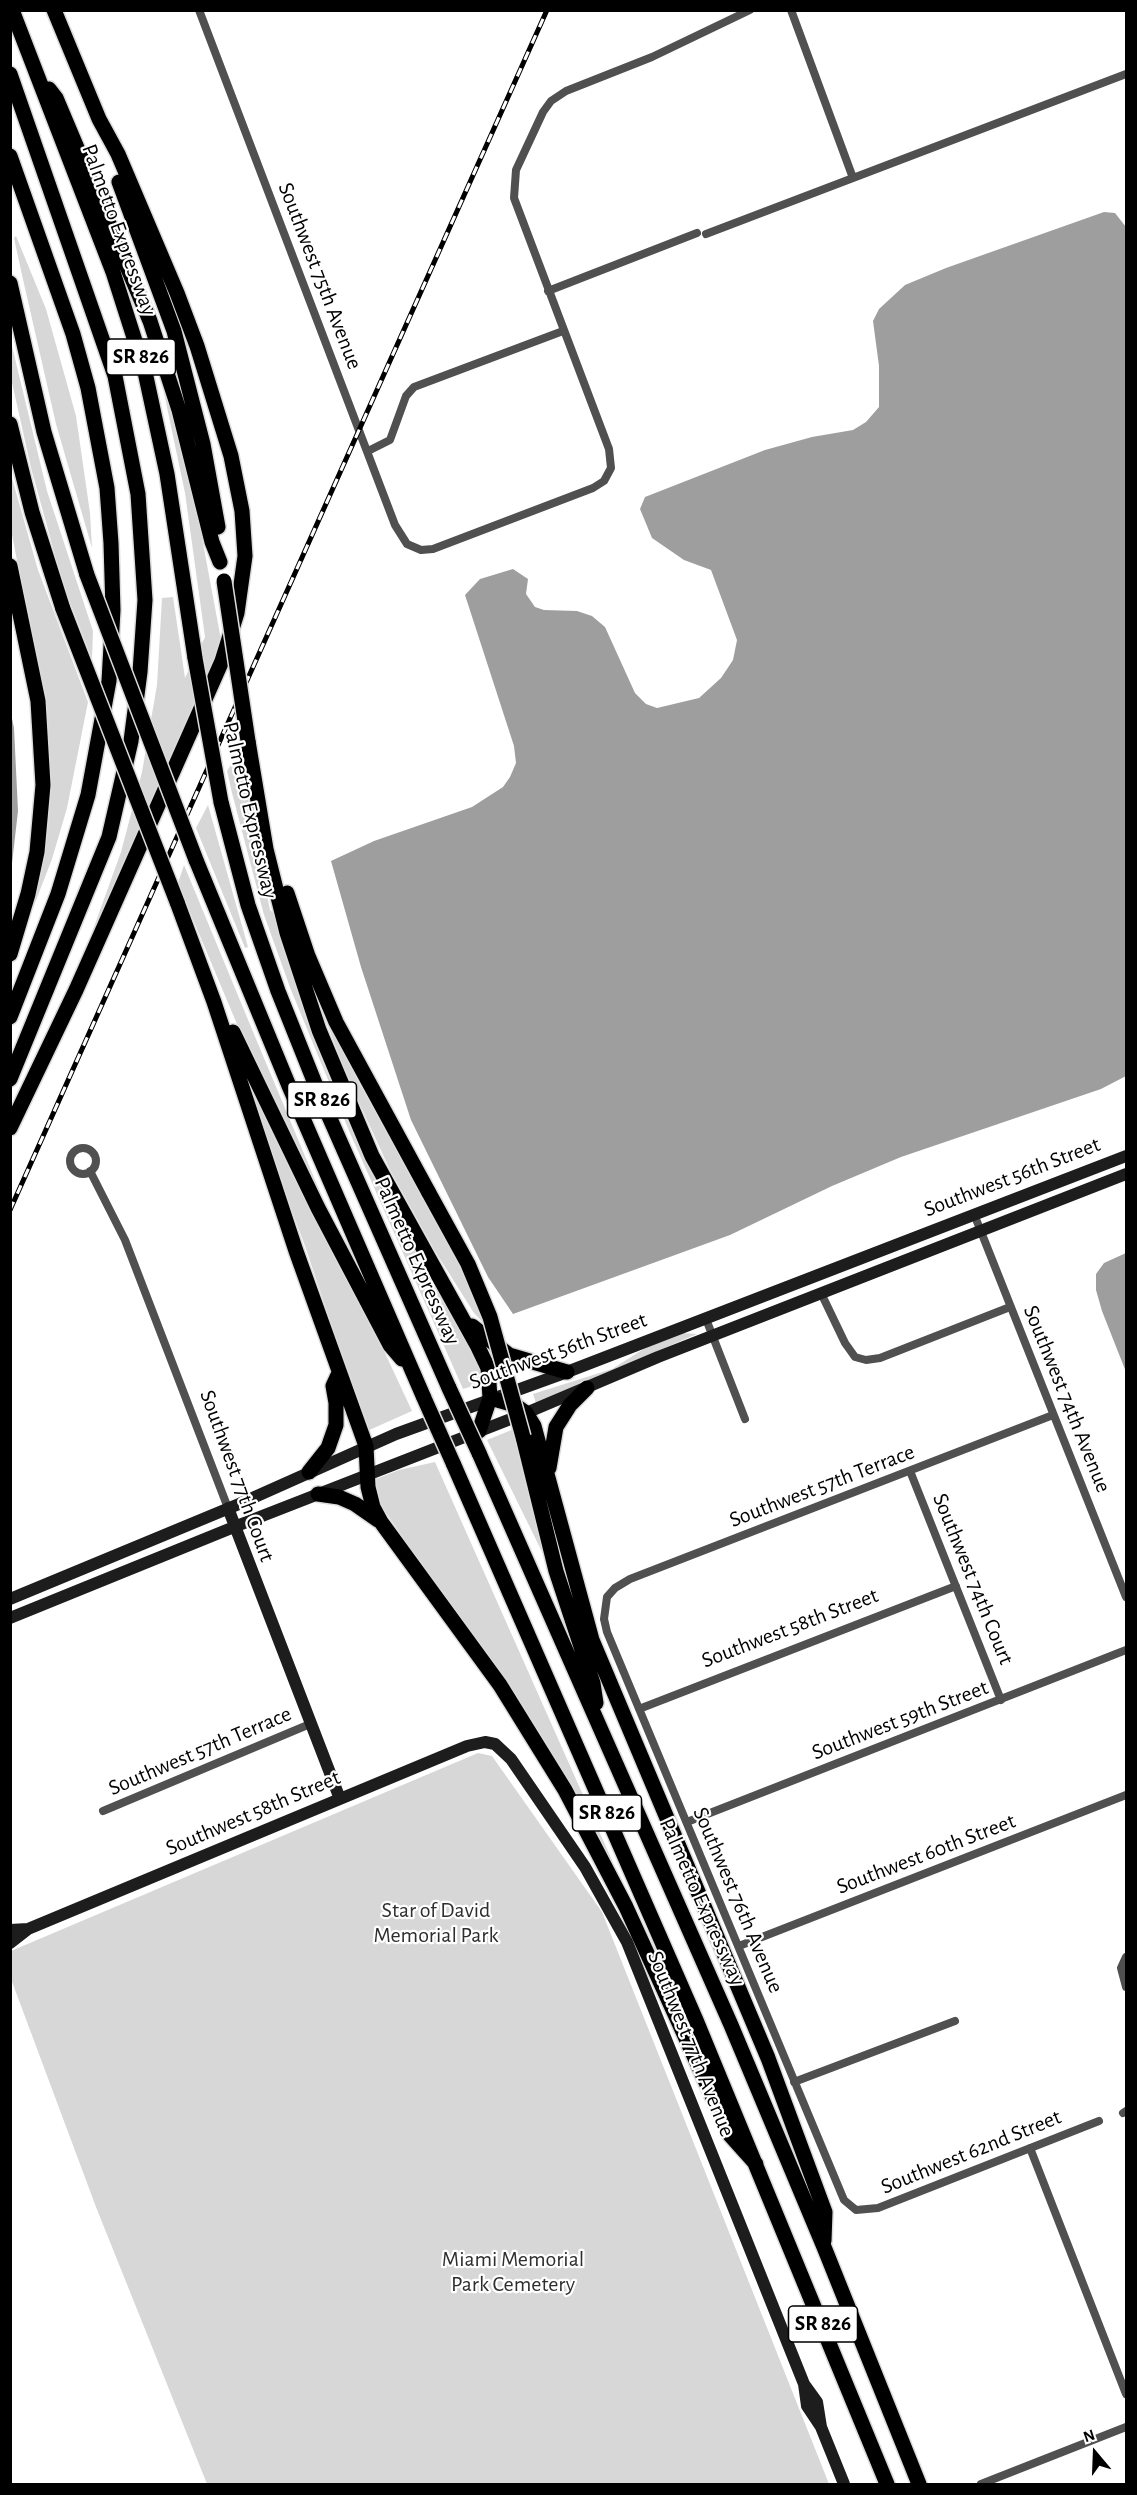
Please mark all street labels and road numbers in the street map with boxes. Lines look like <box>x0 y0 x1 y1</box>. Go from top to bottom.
street label: Palmetto Expressway <box>76 141 162 319</box>
street label: Southwest 75th Avenue <box>272 179 368 373</box>
road number: SR 826 <box>106 339 176 375</box>
street label: Palmetto Expressway <box>217 719 283 901</box>
road number: SR 826 <box>288 1082 356 1118</box>
street label: Southwest 56th Street <box>920 1131 1104 1223</box>
street label: Palmetto Expressway <box>368 1173 466 1349</box>
street label: Southwest 74th Avenue <box>1017 1302 1117 1496</box>
street label: Southwest 56th Street <box>466 1307 650 1395</box>
street label: Southwest 77th Court <box>194 1387 280 1565</box>
street label: Southwest 57th Terrace <box>726 1439 918 1533</box>
street label: Southwest 74th Court <box>927 1490 1019 1668</box>
street label: Southwest 58th Street <box>698 1582 882 1674</box>
street label: Southwest 59th Street <box>808 1674 992 1766</box>
street label: Southwest 57th Terrace <box>105 1701 295 1801</box>
street label: Southwest 58th Street <box>162 1764 344 1862</box>
road number: SR 826 <box>572 1795 642 1831</box>
street label: Southwest 76th Avenue <box>687 1803 789 1997</box>
street label: Southwest 60th Street <box>833 1808 1019 1900</box>
street label: Palmetto Expressway <box>653 1814 751 1990</box>
street label: Southwest 77th Avenue <box>642 1947 740 2141</box>
street label: Southwest 62nd Street <box>877 2104 1065 2200</box>
road number: SR 826 <box>788 2306 858 2342</box>

